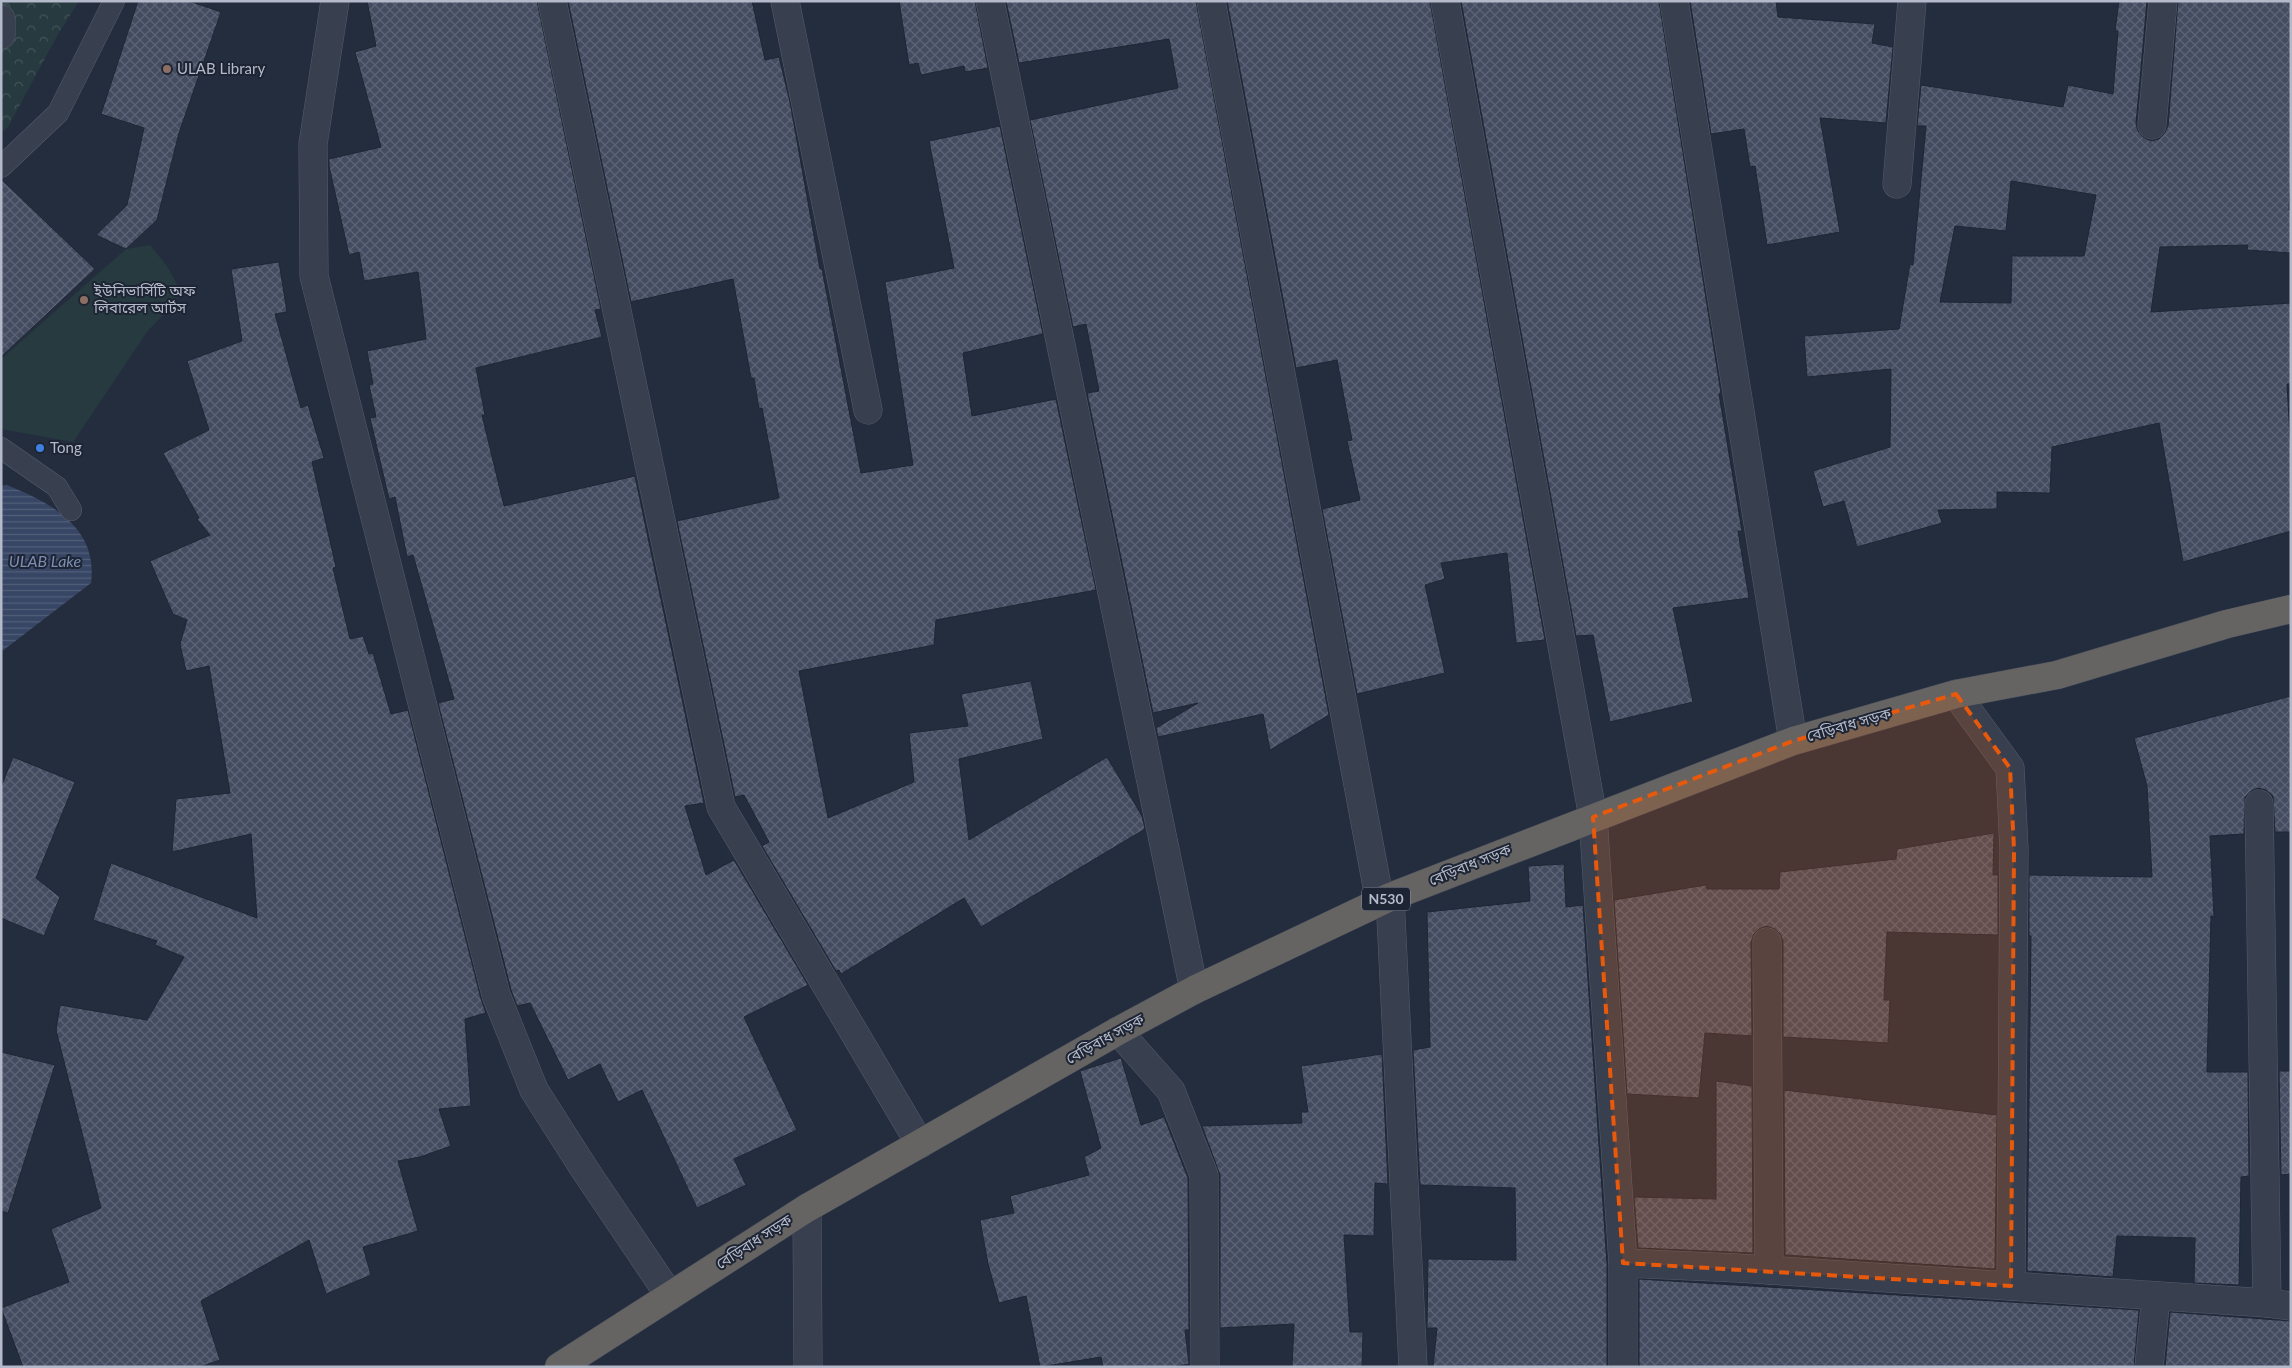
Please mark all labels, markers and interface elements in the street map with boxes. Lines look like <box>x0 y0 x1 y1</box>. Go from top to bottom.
place label: ULAB Library <box>177 59 265 77</box>
marker: ULAB Library <box>161 63 173 75</box>
place label: ইউনিভার্সিটি অফ লিবারেল আর্টস <box>93 281 196 316</box>
marker: ইউনিভার্সিটি অফ লিবারেল আর্টস <box>78 294 90 306</box>
place label: Tong <box>50 438 82 456</box>
marker: Tong <box>34 442 46 454</box>
water label: ULAB Lake <box>9 551 82 570</box>
street label: বেড়িবাধ সড়ক <box>1804 703 1894 745</box>
street label: বেড়িবাধ সড়ক <box>1426 839 1514 889</box>
road number: N530 <box>1362 888 1410 911</box>
street label: বেড়িবাধ সড়ক <box>1062 1009 1148 1067</box>
street label: বেড়িবাধ সড়ক <box>712 1209 796 1272</box>

